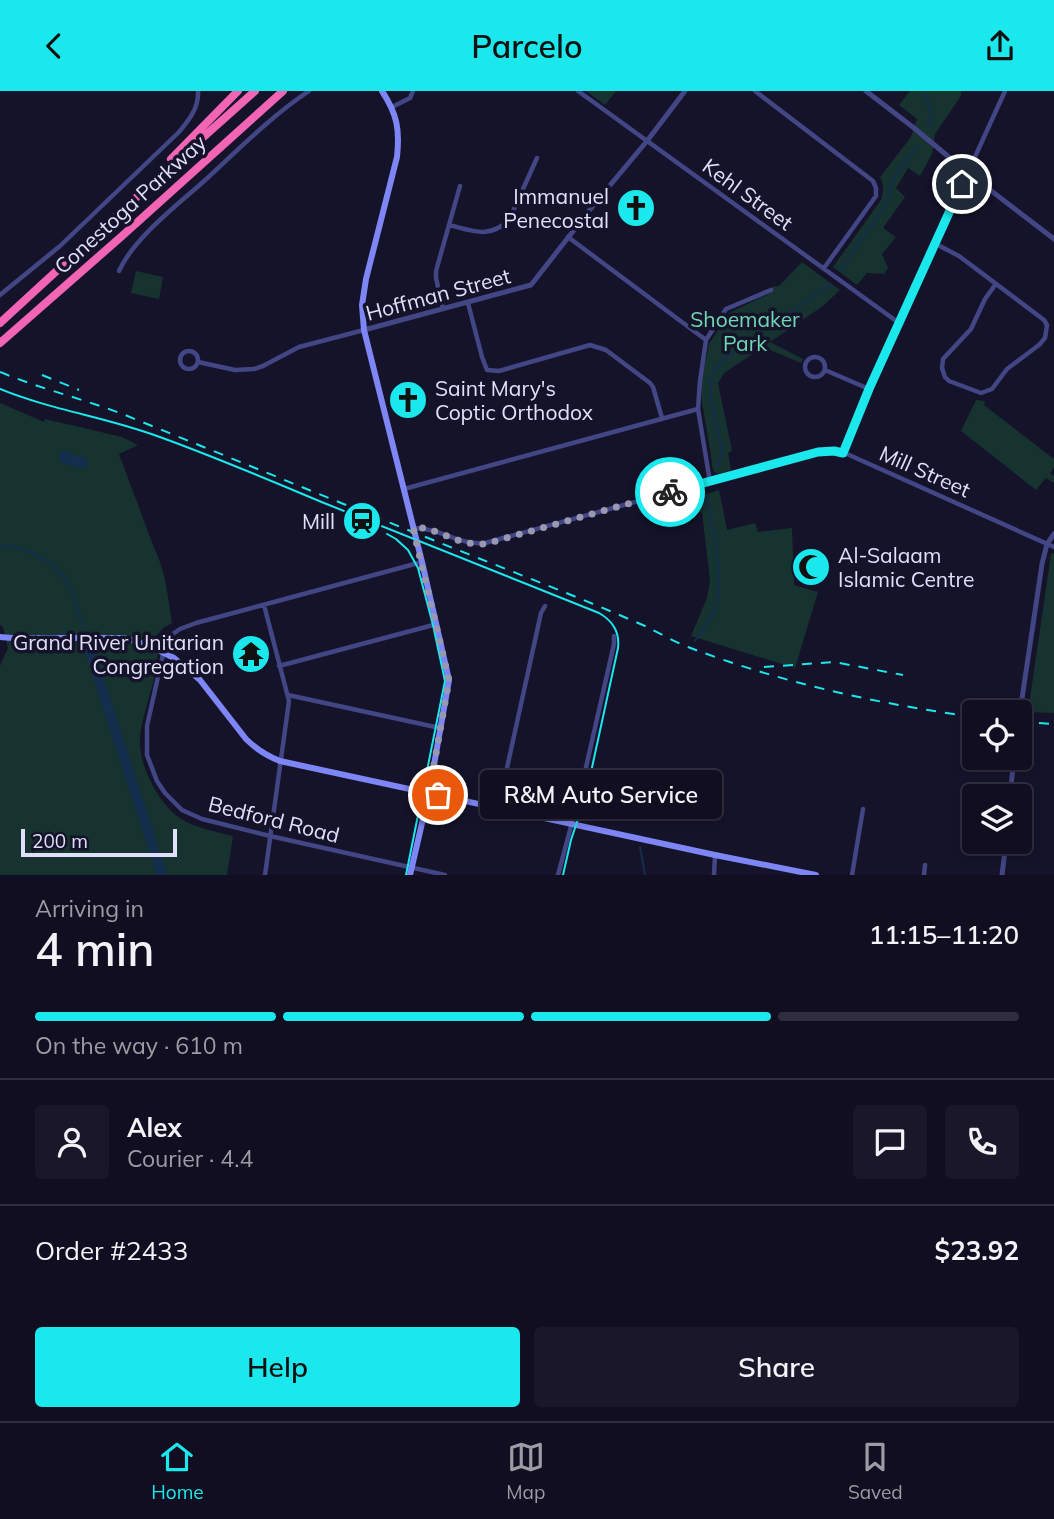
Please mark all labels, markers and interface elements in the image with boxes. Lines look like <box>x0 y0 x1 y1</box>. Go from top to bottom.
text: Parcelo <box>471 26 583 66</box>
icon: back <box>35 27 73 65</box>
icon: share <box>981 27 1019 65</box>
street label: Conestoga Parkway <box>49 129 211 279</box>
street label: Kehl Street <box>698 153 798 235</box>
pin <box>932 154 992 214</box>
icon: home <box>943 165 981 203</box>
place label: Immanuel Penecostal <box>503 183 609 233</box>
church icon: Immanuel Penecostal <box>615 187 657 229</box>
street label: Hoffman Street <box>363 262 513 326</box>
park label: Shoemaker Park <box>690 306 800 356</box>
place label: Saint Mary's Coptic Orthodox <box>435 375 593 425</box>
church icon: Saint Mary's Coptic Orthodox <box>387 379 429 421</box>
street label: Mill Street <box>876 439 974 503</box>
courier <box>635 457 705 527</box>
icon: bike <box>651 473 689 511</box>
station icon: Mill <box>341 500 383 542</box>
place label: Mill <box>302 508 335 534</box>
place label: Al-Salaam Islamic Centre <box>838 542 974 592</box>
mosque icon: Al-Salaam Islamic Centre <box>790 546 832 588</box>
place label: Grand River Unitarian Congregation <box>13 629 224 679</box>
temple icon: Grand River Unitarian Congregation <box>230 633 272 675</box>
map controls <box>962 700 1032 854</box>
button: locate <box>962 700 1032 770</box>
pin <box>408 765 468 825</box>
callout: R&M Auto Service <box>480 771 722 819</box>
icon: bag <box>419 776 457 814</box>
text: R&M Auto Service <box>504 780 698 809</box>
button: layers <box>962 784 1032 854</box>
street label: Bedford Road <box>206 790 342 848</box>
scale bar <box>21 826 177 858</box>
text: 200 m <box>32 829 88 853</box>
text: Arriving in <box>35 894 144 923</box>
text: 11:15–11:20 <box>869 918 1019 951</box>
text: 4 min <box>35 920 154 978</box>
text: On the way · 610 m <box>35 1031 243 1060</box>
button: person <box>35 1105 109 1179</box>
button: chat <box>853 1105 927 1179</box>
button: phone <box>945 1105 1019 1179</box>
text: Alex <box>127 1111 182 1144</box>
text: Courier · 4.4 <box>127 1144 253 1173</box>
text: Order #2433 <box>35 1234 188 1267</box>
text: $23.92 <box>935 1234 1019 1267</box>
button: Help <box>35 1327 520 1407</box>
button: Share <box>534 1327 1019 1407</box>
tab: Home <box>151 1438 204 1504</box>
tab: Map <box>506 1438 545 1504</box>
tab: Saved <box>848 1438 903 1504</box>

